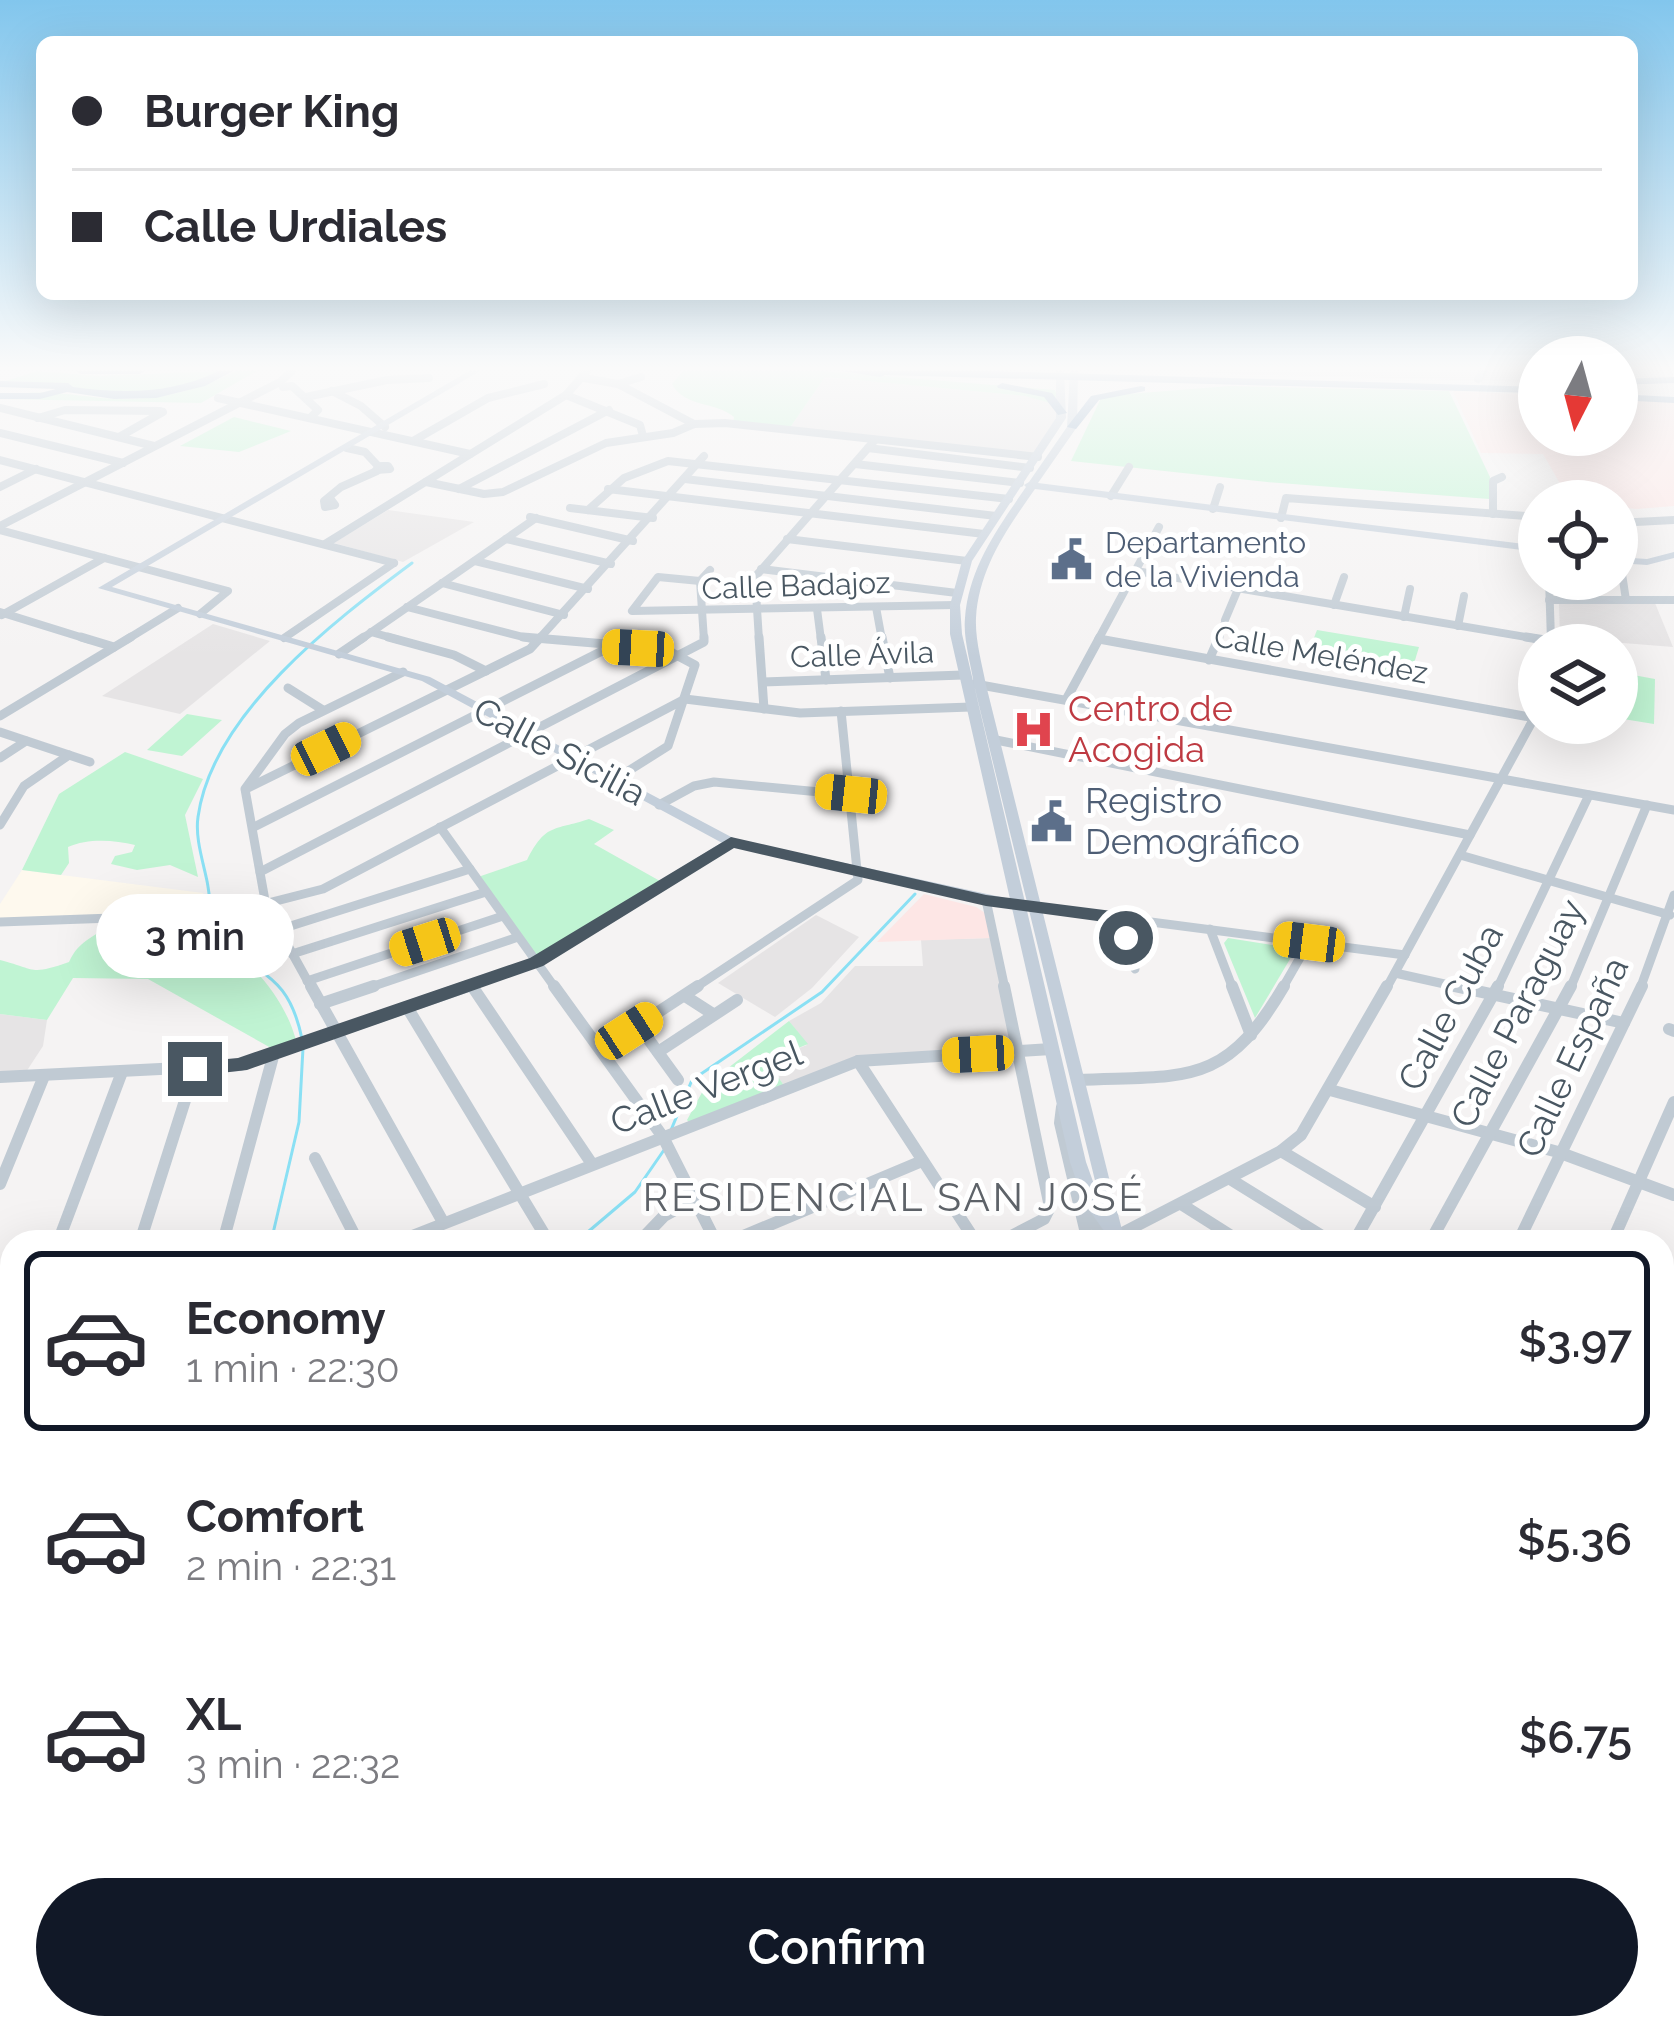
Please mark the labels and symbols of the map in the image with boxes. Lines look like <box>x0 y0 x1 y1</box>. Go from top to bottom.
north arrow <box>1518 336 1638 456</box>
place label: Departamento de la Vivienda <box>1105 525 1306 594</box>
public building icon: Departamento de la Vivienda <box>1048 537 1094 583</box>
street label: Calle Badajoz <box>701 565 891 606</box>
street label: Calle Meléndez <box>1212 618 1431 691</box>
car <box>601 628 675 668</box>
street label: Calle Ávila <box>789 634 935 675</box>
place label: Centro de Acogida <box>1068 687 1233 770</box>
street label: Calle Sicilia <box>467 688 653 814</box>
hospital icon: Centro de Acogida <box>1011 706 1057 752</box>
car <box>286 717 366 781</box>
car <box>813 772 889 816</box>
place label: Registro Demográfico <box>1085 779 1300 862</box>
public building icon: Registro Demográfico <box>1028 798 1074 844</box>
street label: Calle Paraguay <box>1441 892 1593 1134</box>
callout: 3 min <box>96 895 294 979</box>
route start <box>1099 911 1153 965</box>
car <box>385 914 465 970</box>
street label: Calle Cuba <box>1389 917 1511 1097</box>
car <box>1271 920 1347 964</box>
street label: Calle España <box>1507 950 1637 1164</box>
car <box>589 996 669 1066</box>
street label: Calle Vergel <box>604 1031 808 1143</box>
car <box>941 1034 1015 1074</box>
route end <box>168 1042 222 1096</box>
district label: RESIDENCIAL SAN JOSÉ <box>643 1174 1145 1220</box>

